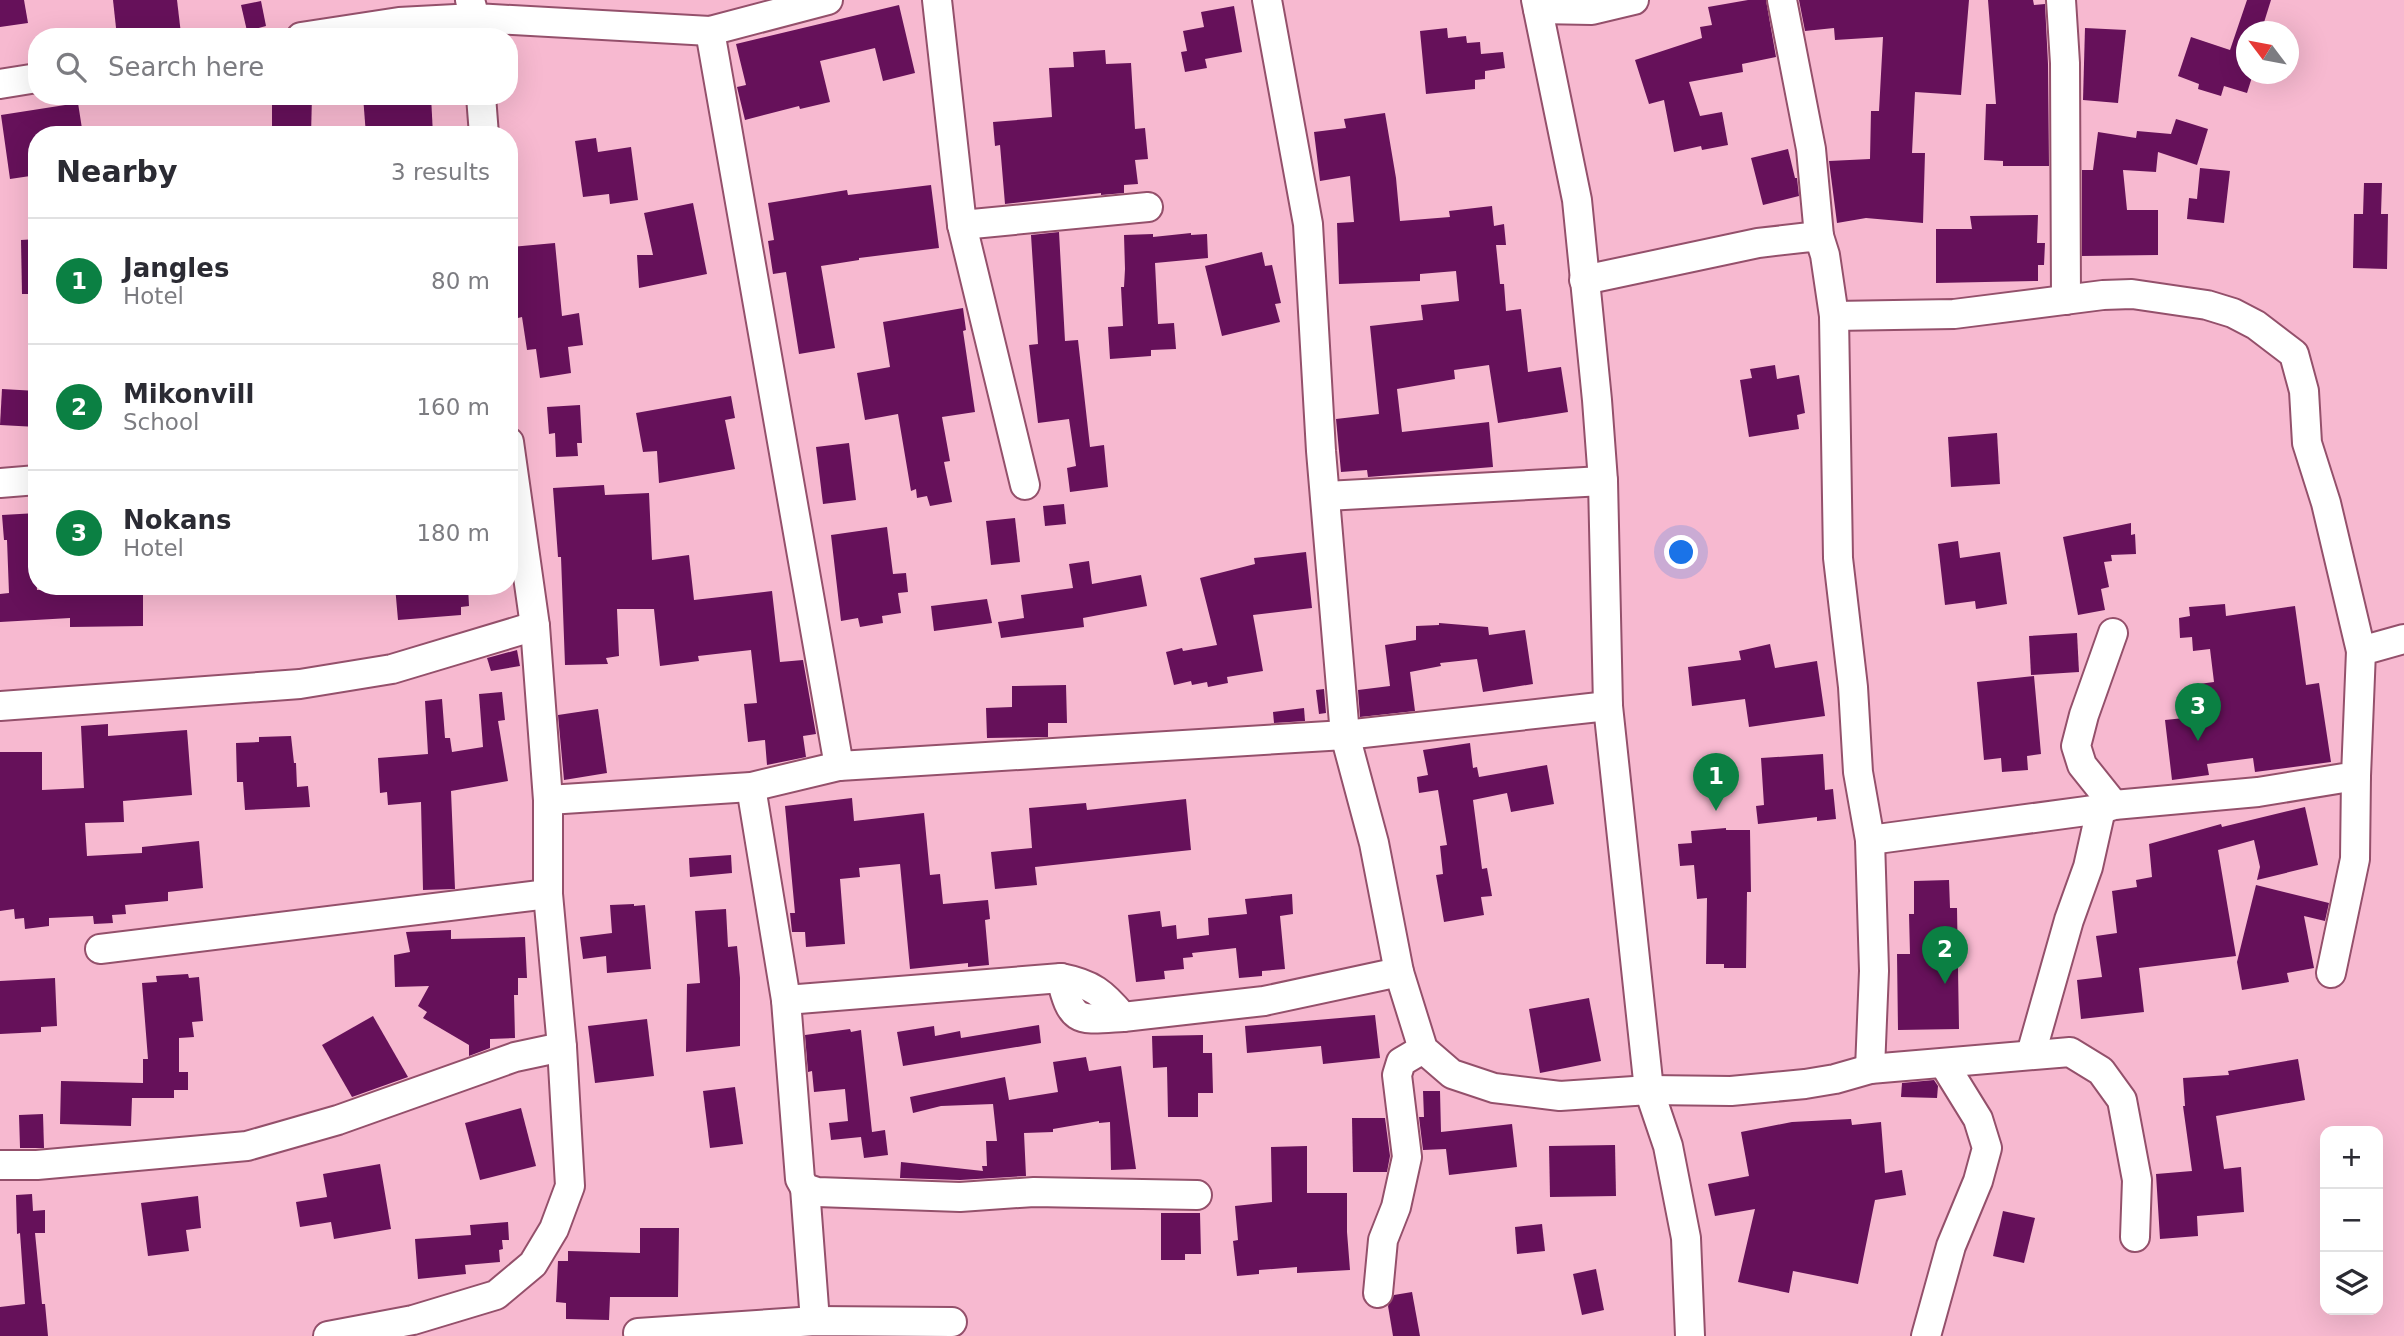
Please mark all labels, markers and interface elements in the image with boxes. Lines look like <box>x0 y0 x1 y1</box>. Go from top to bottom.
north arrow <box>2236 21 2299 84</box>
search box <box>28 28 518 105</box>
icon: search <box>52 48 90 86</box>
text: Search here <box>108 52 264 82</box>
text: Nearby <box>56 154 178 189</box>
text: 3 results <box>391 159 490 185</box>
text: Jangles <box>123 253 229 283</box>
text: 1 <box>71 268 87 294</box>
text: 80 m <box>431 268 490 294</box>
text: Hotel <box>123 283 184 309</box>
text: Mikonvill <box>123 379 254 409</box>
text: 2 <box>71 394 87 420</box>
text: 160 m <box>416 394 490 420</box>
text: School <box>123 409 199 435</box>
text: Nokans <box>123 505 231 535</box>
text: 3 <box>71 520 87 546</box>
text: 180 m <box>416 520 490 546</box>
text: Hotel <box>123 535 184 561</box>
your location <box>1664 535 1698 569</box>
pin: 3 <box>2175 683 2221 741</box>
pin: 1 <box>1693 753 1739 811</box>
pin: 2 <box>1922 926 1968 984</box>
map controls <box>2320 1126 2383 1315</box>
button: + <box>2320 1126 2383 1189</box>
button: − <box>2320 1189 2383 1252</box>
button: layers <box>2320 1252 2383 1315</box>

